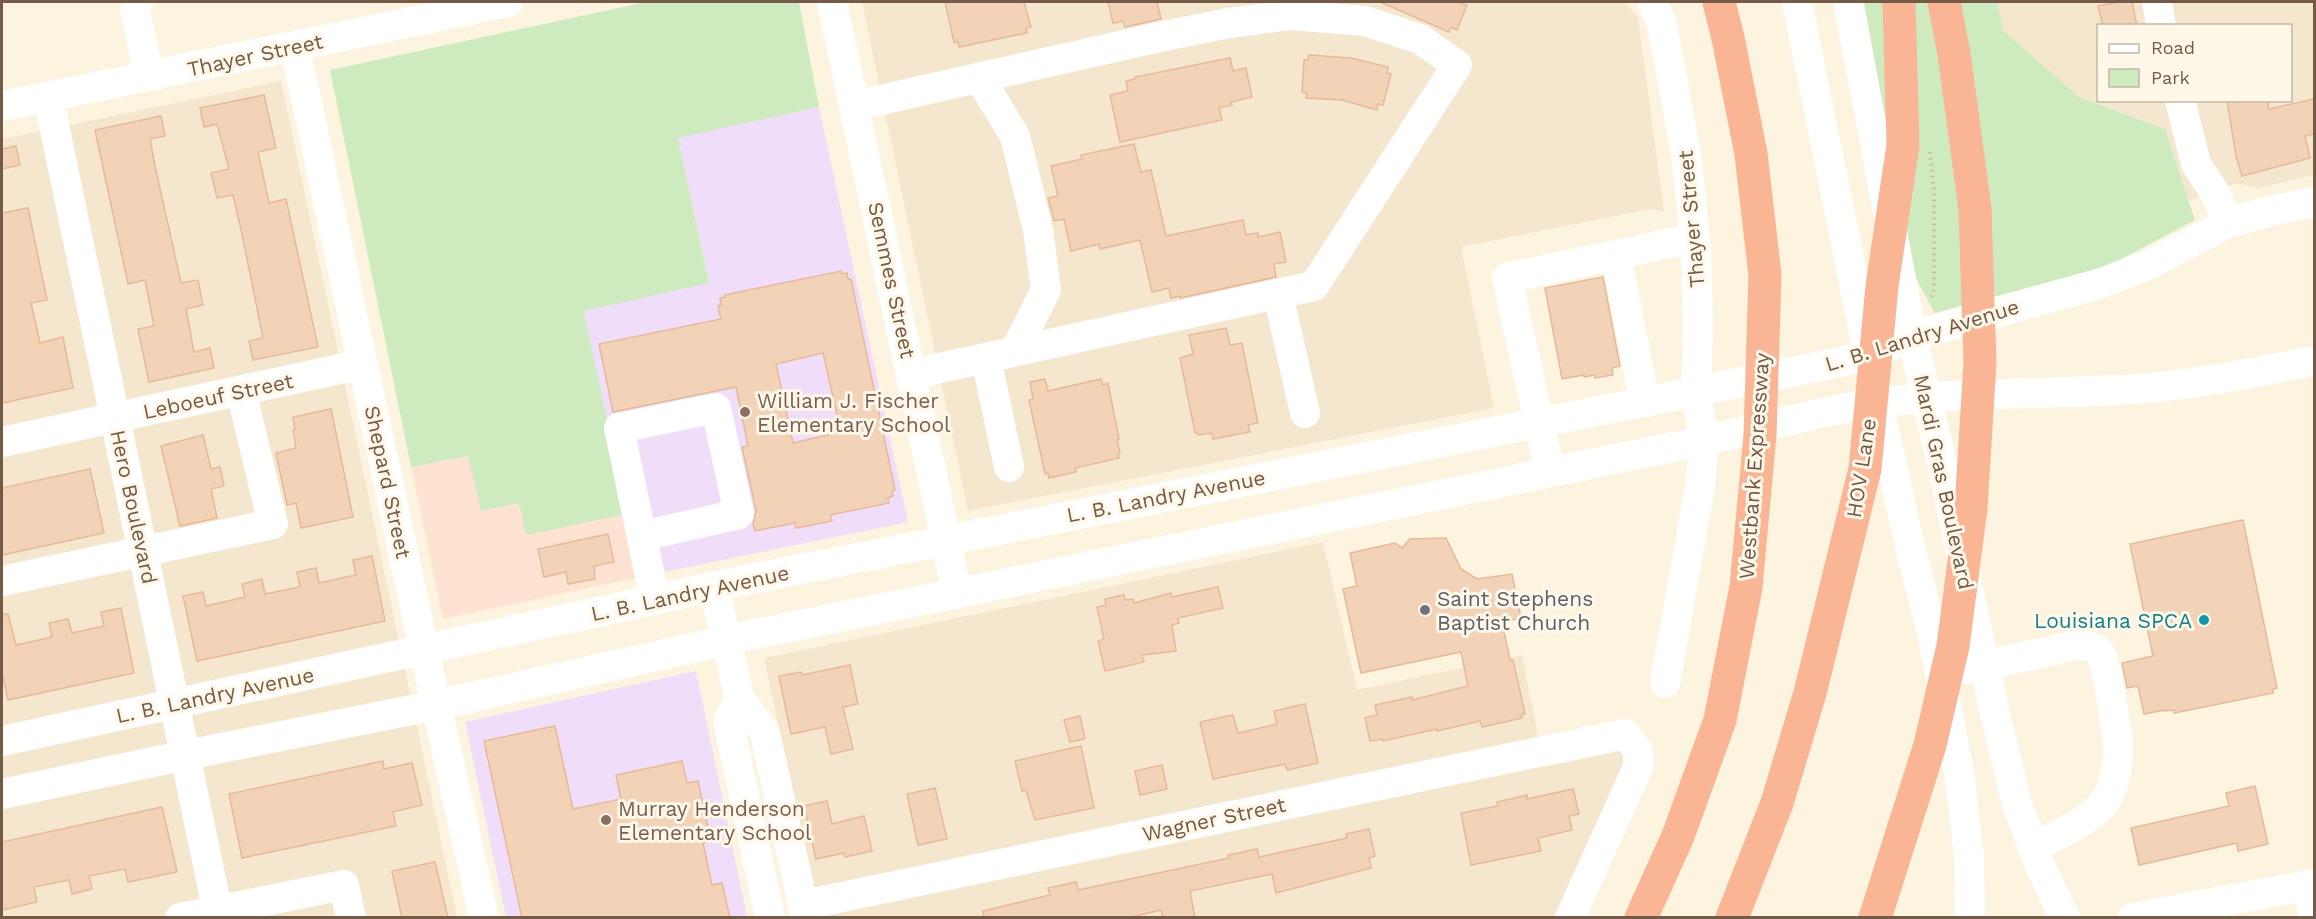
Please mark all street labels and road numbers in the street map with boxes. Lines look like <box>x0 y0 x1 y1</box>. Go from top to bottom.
street label: Thayer Street <box>185 28 325 82</box>
street label: Thayer Street <box>1673 149 1709 289</box>
street label: Semmes Street <box>863 200 921 361</box>
street label: L. B. Landry Avenue <box>1822 294 2022 376</box>
street label: Westbank Expressway <box>1734 352 1774 580</box>
street label: Leboeuf Street <box>141 368 296 424</box>
street label: Mardi Gras Boulevard <box>1909 372 1979 592</box>
street label: Shepard Street <box>360 403 416 561</box>
street label: HOV Lane <box>1841 416 1881 520</box>
street label: Hero Boulevard <box>105 428 163 586</box>
street label: L. B. Landry Avenue <box>1065 464 1267 528</box>
street label: L. B. Landry Avenue <box>589 560 791 626</box>
street label: L. B. Landry Avenue <box>114 662 316 728</box>
street label: Wagner Street <box>1140 792 1288 846</box>

